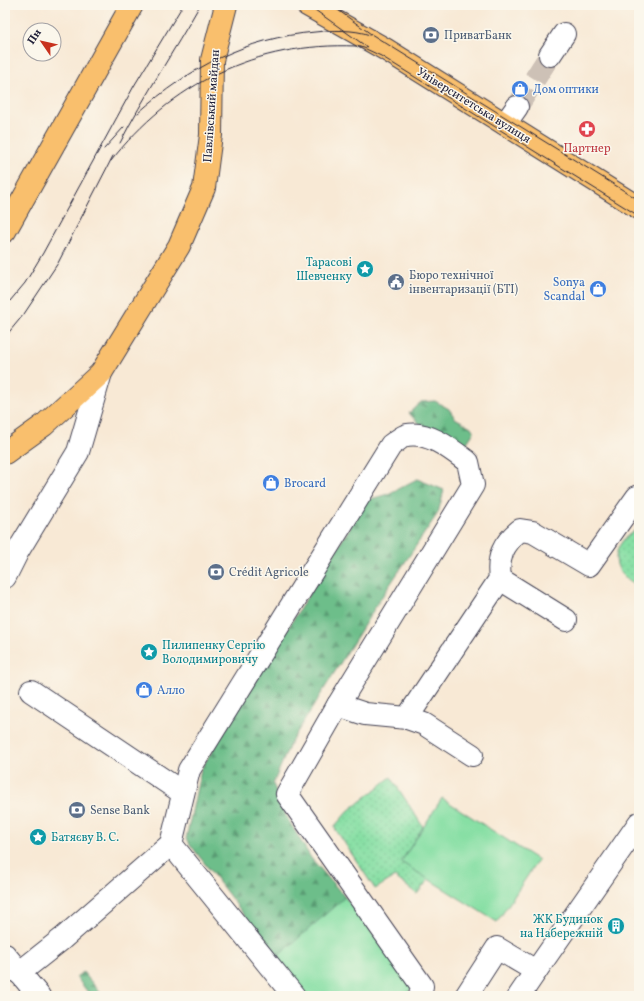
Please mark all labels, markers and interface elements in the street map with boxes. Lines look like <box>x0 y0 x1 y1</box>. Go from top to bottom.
north arrow <box>22 22 62 62</box>
bank icon: ПриватБанк <box>421 25 441 45</box>
text: Пн <box>24 27 46 48</box>
place label: ПриватБанк <box>444 28 512 44</box>
street label: Павлівський майдан <box>200 49 224 163</box>
street label: Університетська вулиця <box>413 64 534 148</box>
shop icon: Дом оптики <box>510 79 530 99</box>
place label: Дом оптики <box>533 82 599 98</box>
pharmacy icon: Партнер <box>577 119 597 139</box>
place label: Партнер <box>563 141 611 157</box>
place label: Тарасові Шевченку <box>296 255 352 285</box>
place icon: Тарасові Шевченку <box>355 259 375 279</box>
place label: Бюро технічної інвентаризації (БТІ) <box>409 268 519 298</box>
public building icon: Бюро технічної інвентаризації (БТІ) <box>386 272 406 292</box>
place label: Sonya Scandal <box>544 275 585 305</box>
shop icon: Sonya Scandal <box>588 279 608 299</box>
shop icon: Brocard <box>261 473 281 493</box>
place label: Brocard <box>284 476 326 492</box>
bank icon: Crédit Agricole <box>206 562 226 582</box>
place label: Crédit Agricole <box>229 565 309 581</box>
place label: Пилипенку Сергію Володимировичу <box>162 638 265 668</box>
place icon: Пилипенку Сергію Володимировичу <box>139 642 159 662</box>
shop icon: Алло <box>134 680 154 700</box>
place label: Алло <box>157 683 185 699</box>
bank icon: Sense Bank <box>67 800 87 820</box>
place label: Sense Bank <box>90 803 150 819</box>
place icon: Батяєву В. С. <box>28 827 48 847</box>
place label: Батяєву В. С. <box>51 830 119 846</box>
place label: ЖК Будинок на Набережній <box>520 912 604 942</box>
building icon: ЖК Будинок на Набережній <box>606 916 626 936</box>

